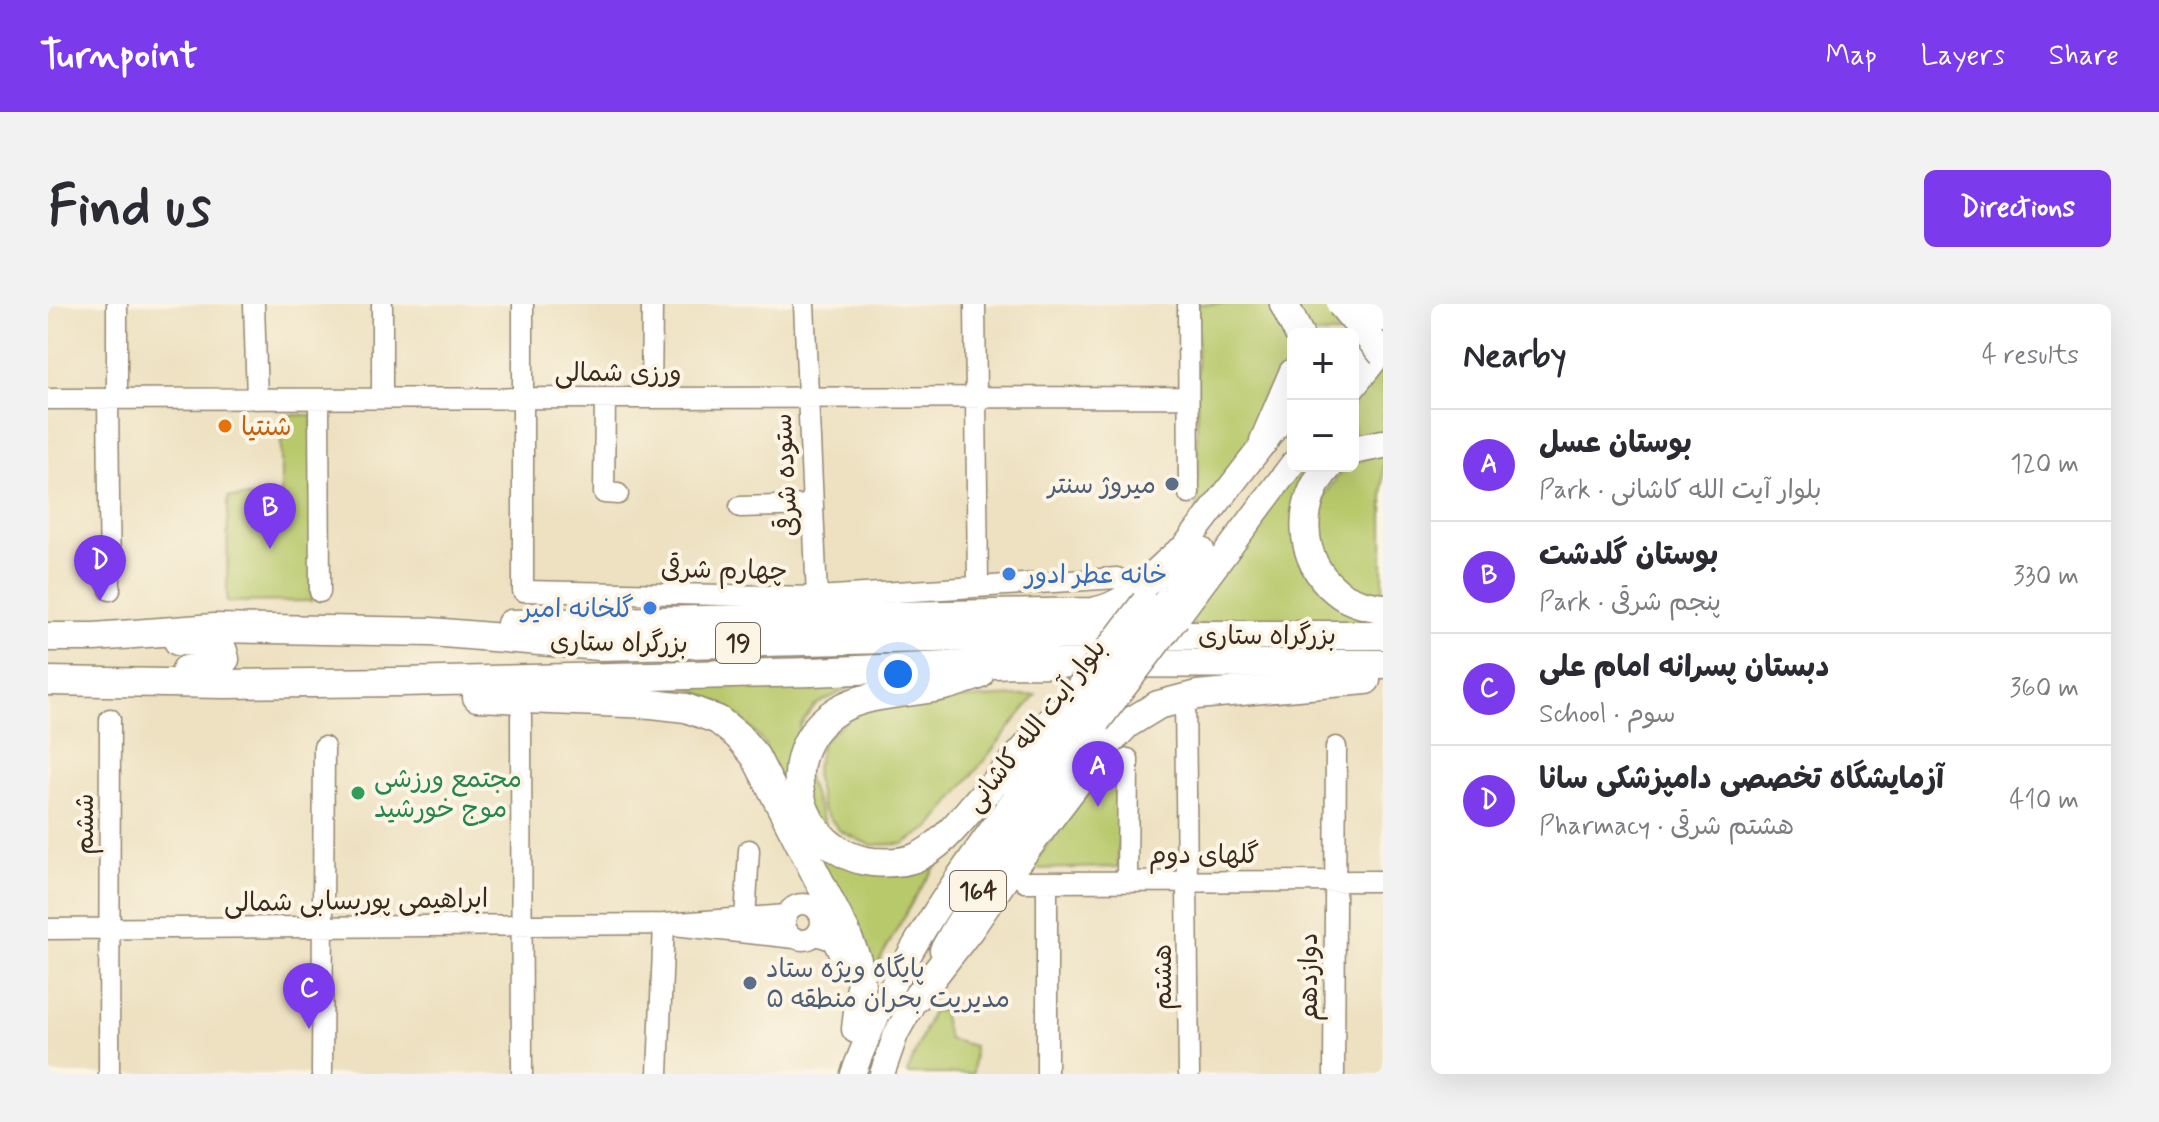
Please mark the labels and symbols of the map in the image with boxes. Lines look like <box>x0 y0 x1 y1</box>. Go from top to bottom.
street label: ورزی شمالی <box>554 357 682 391</box>
place label: شنتیا <box>241 411 292 445</box>
street label: ستوده شرقی <box>766 412 807 538</box>
marker: شنتیا <box>216 417 234 435</box>
place label: میروژ سنتر <box>1046 469 1156 503</box>
marker: میروژ سنتر <box>1163 475 1181 493</box>
pin: B <box>244 483 296 549</box>
pin: D <box>74 535 126 601</box>
street label: چهارم شرقی <box>660 552 788 590</box>
place label: خانه عطر ادور <box>1023 559 1167 593</box>
marker: خانه عطر ادور <box>1000 565 1018 583</box>
place label: گلخانه امیر <box>519 593 634 627</box>
marker: گلخانه امیر <box>641 599 659 617</box>
street label: بزرگراه ستاری <box>1198 620 1336 654</box>
road number: 19 <box>716 623 760 663</box>
street label: بزرگراه ستاری <box>550 626 688 662</box>
street label: بلوار آیت الله کاشانی <box>958 633 1115 820</box>
your location <box>878 654 918 694</box>
pin: A <box>1072 741 1124 807</box>
place label: مجتمع ورزشی موج خورشید <box>374 763 522 827</box>
marker: مجتمع ورزشی موج خورشید <box>349 784 367 802</box>
street label: ششم <box>69 793 104 855</box>
street label: گلهای دوم <box>1149 839 1259 874</box>
road number: 164 <box>950 871 1006 911</box>
street label: ابراهیمی پوربسابی شمالی <box>223 883 489 921</box>
street label: دوازدهم <box>1293 933 1328 1021</box>
street label: هشتم <box>1147 944 1182 1010</box>
place label: پایگاه ویژه ستاد مدیریت بحران منطقه ۵ <box>766 953 1010 1017</box>
pin: C <box>283 963 335 1029</box>
marker: پایگاه ویژه ستاد مدیریت بحران منطقه ۵ <box>741 974 759 992</box>

